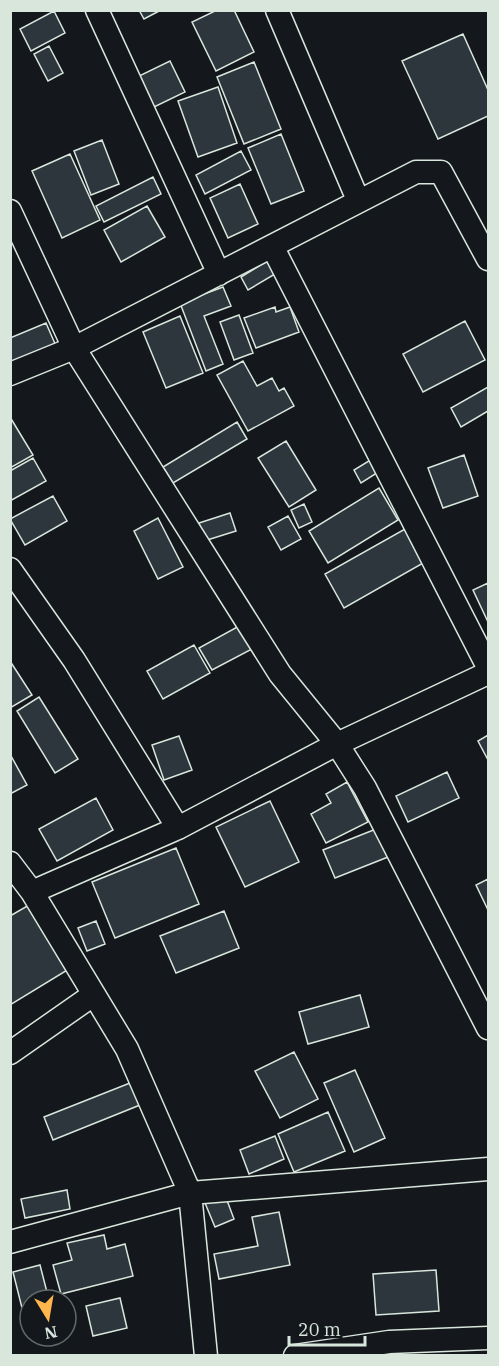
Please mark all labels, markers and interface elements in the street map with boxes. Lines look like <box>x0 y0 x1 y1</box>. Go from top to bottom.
north arrow <box>18 1288 78 1348</box>
scale bar <box>289 1309 366 1347</box>
text: 20 m <box>298 1318 341 1341</box>
text: N <box>43 1322 59 1344</box>

